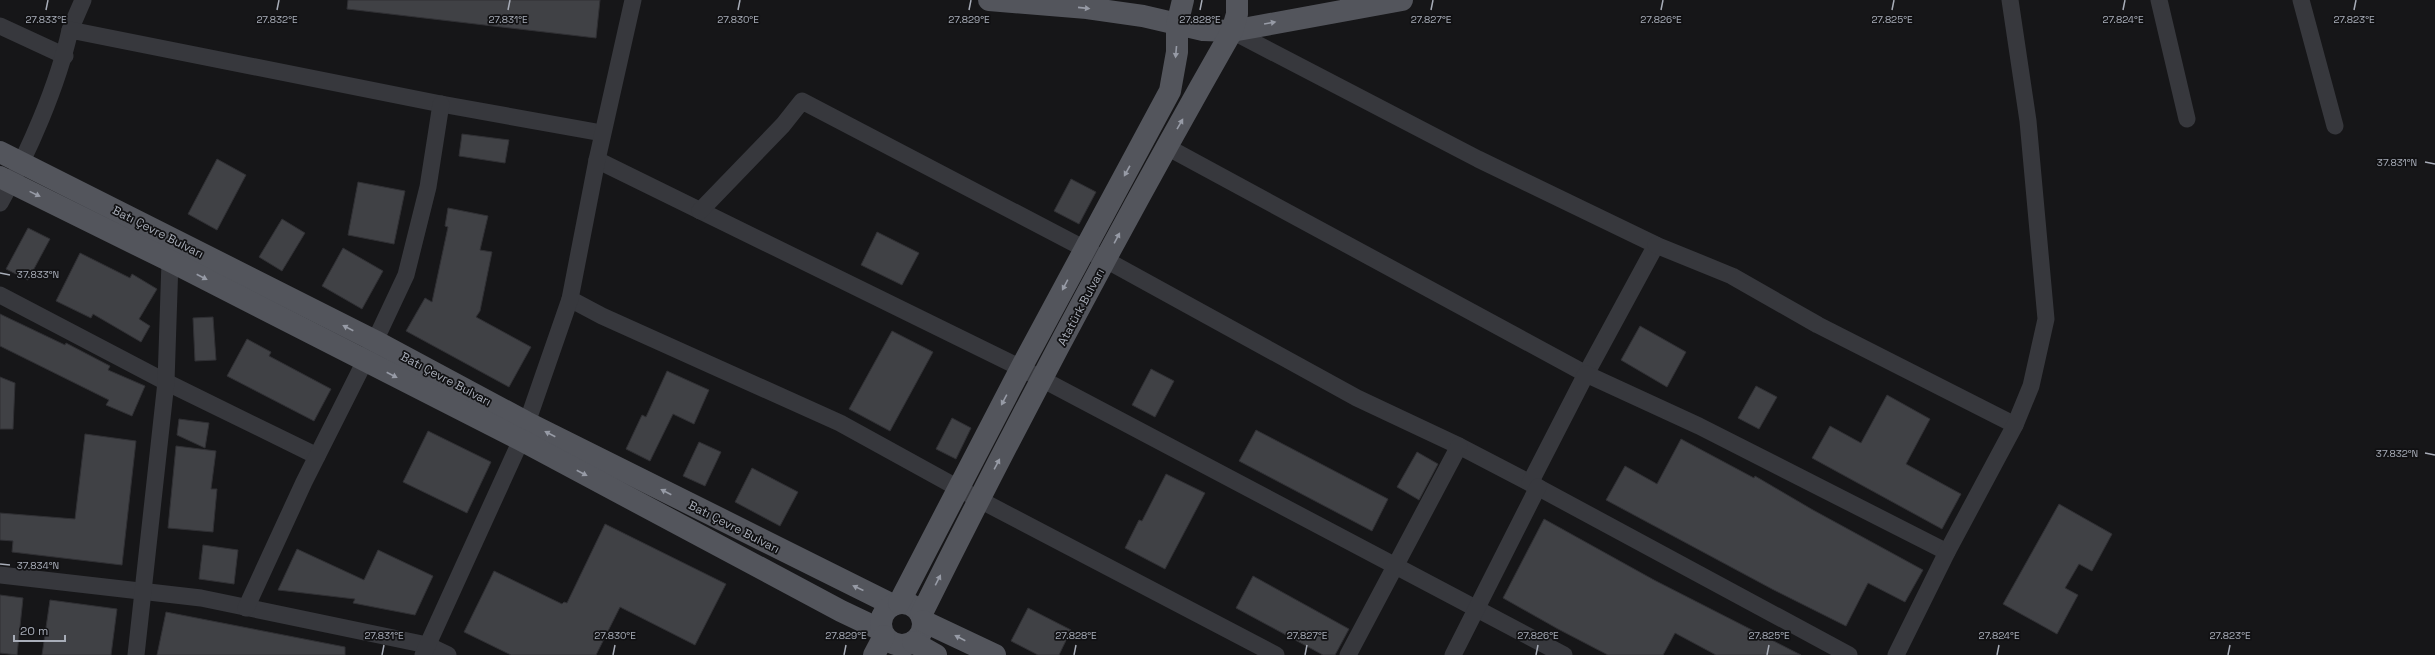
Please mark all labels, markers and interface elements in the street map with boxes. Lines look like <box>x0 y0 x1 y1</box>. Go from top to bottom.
one-way arrow <box>1078 5 1090 12</box>
text: 27.833°E <box>25 13 67 26</box>
text: 27.832°E <box>256 13 298 26</box>
text: 27.831°E <box>488 13 528 26</box>
text: 27.830°E <box>717 13 759 26</box>
text: 27.829°E <box>948 13 990 26</box>
text: 27.828°E <box>1179 13 1221 26</box>
text: 27.827°E <box>1411 13 1452 26</box>
text: 27.826°E <box>1640 13 1682 26</box>
text: 27.825°E <box>1871 13 1913 26</box>
text: 27.824°E <box>2102 13 2144 26</box>
text: 27.823°E <box>2333 13 2375 26</box>
one-way arrow <box>1264 20 1276 26</box>
one-way arrow <box>1173 46 1180 58</box>
one-way arrow <box>1177 118 1184 130</box>
text: 37.831°N <box>2377 156 2417 169</box>
one-way arrow <box>1124 165 1131 177</box>
one-way arrow <box>29 191 41 197</box>
street label: Batı Çevre Bulvarı <box>110 202 206 262</box>
one-way arrow <box>1114 232 1121 244</box>
street label: Atatürk Bulvarı <box>1054 266 1108 348</box>
text: 37.833°N <box>17 268 59 281</box>
one-way arrow <box>196 274 207 280</box>
one-way arrow <box>1062 279 1069 291</box>
one-way arrow <box>343 325 354 331</box>
street label: Batı Çevre Bulvarı <box>398 348 494 410</box>
one-way arrow <box>386 372 398 378</box>
one-way arrow <box>1001 394 1007 406</box>
one-way arrow <box>544 431 556 437</box>
text: 37.832°N <box>2376 447 2418 460</box>
one-way arrow <box>994 458 1001 470</box>
one-way arrow <box>576 469 588 476</box>
one-way arrow <box>660 489 672 496</box>
street label: Batı Çevre Bulvarı <box>686 497 782 557</box>
text: 37.834°N <box>17 559 59 572</box>
one-way arrow <box>935 574 941 586</box>
one-way arrow <box>852 585 863 591</box>
scale bar <box>14 617 65 643</box>
text: 20 m <box>20 623 48 639</box>
text: 27.831°E <box>364 629 404 642</box>
text: 27.830°E <box>594 629 636 642</box>
text: 27.829°E <box>825 629 867 642</box>
text: 27.828°E <box>1055 629 1097 642</box>
text: 27.827°E <box>1287 629 1328 642</box>
text: 27.826°E <box>1517 629 1559 642</box>
text: 27.825°E <box>1748 629 1790 642</box>
text: 27.824°E <box>1978 629 2020 642</box>
text: 27.823°E <box>2209 629 2251 642</box>
one-way arrow <box>955 634 966 641</box>

